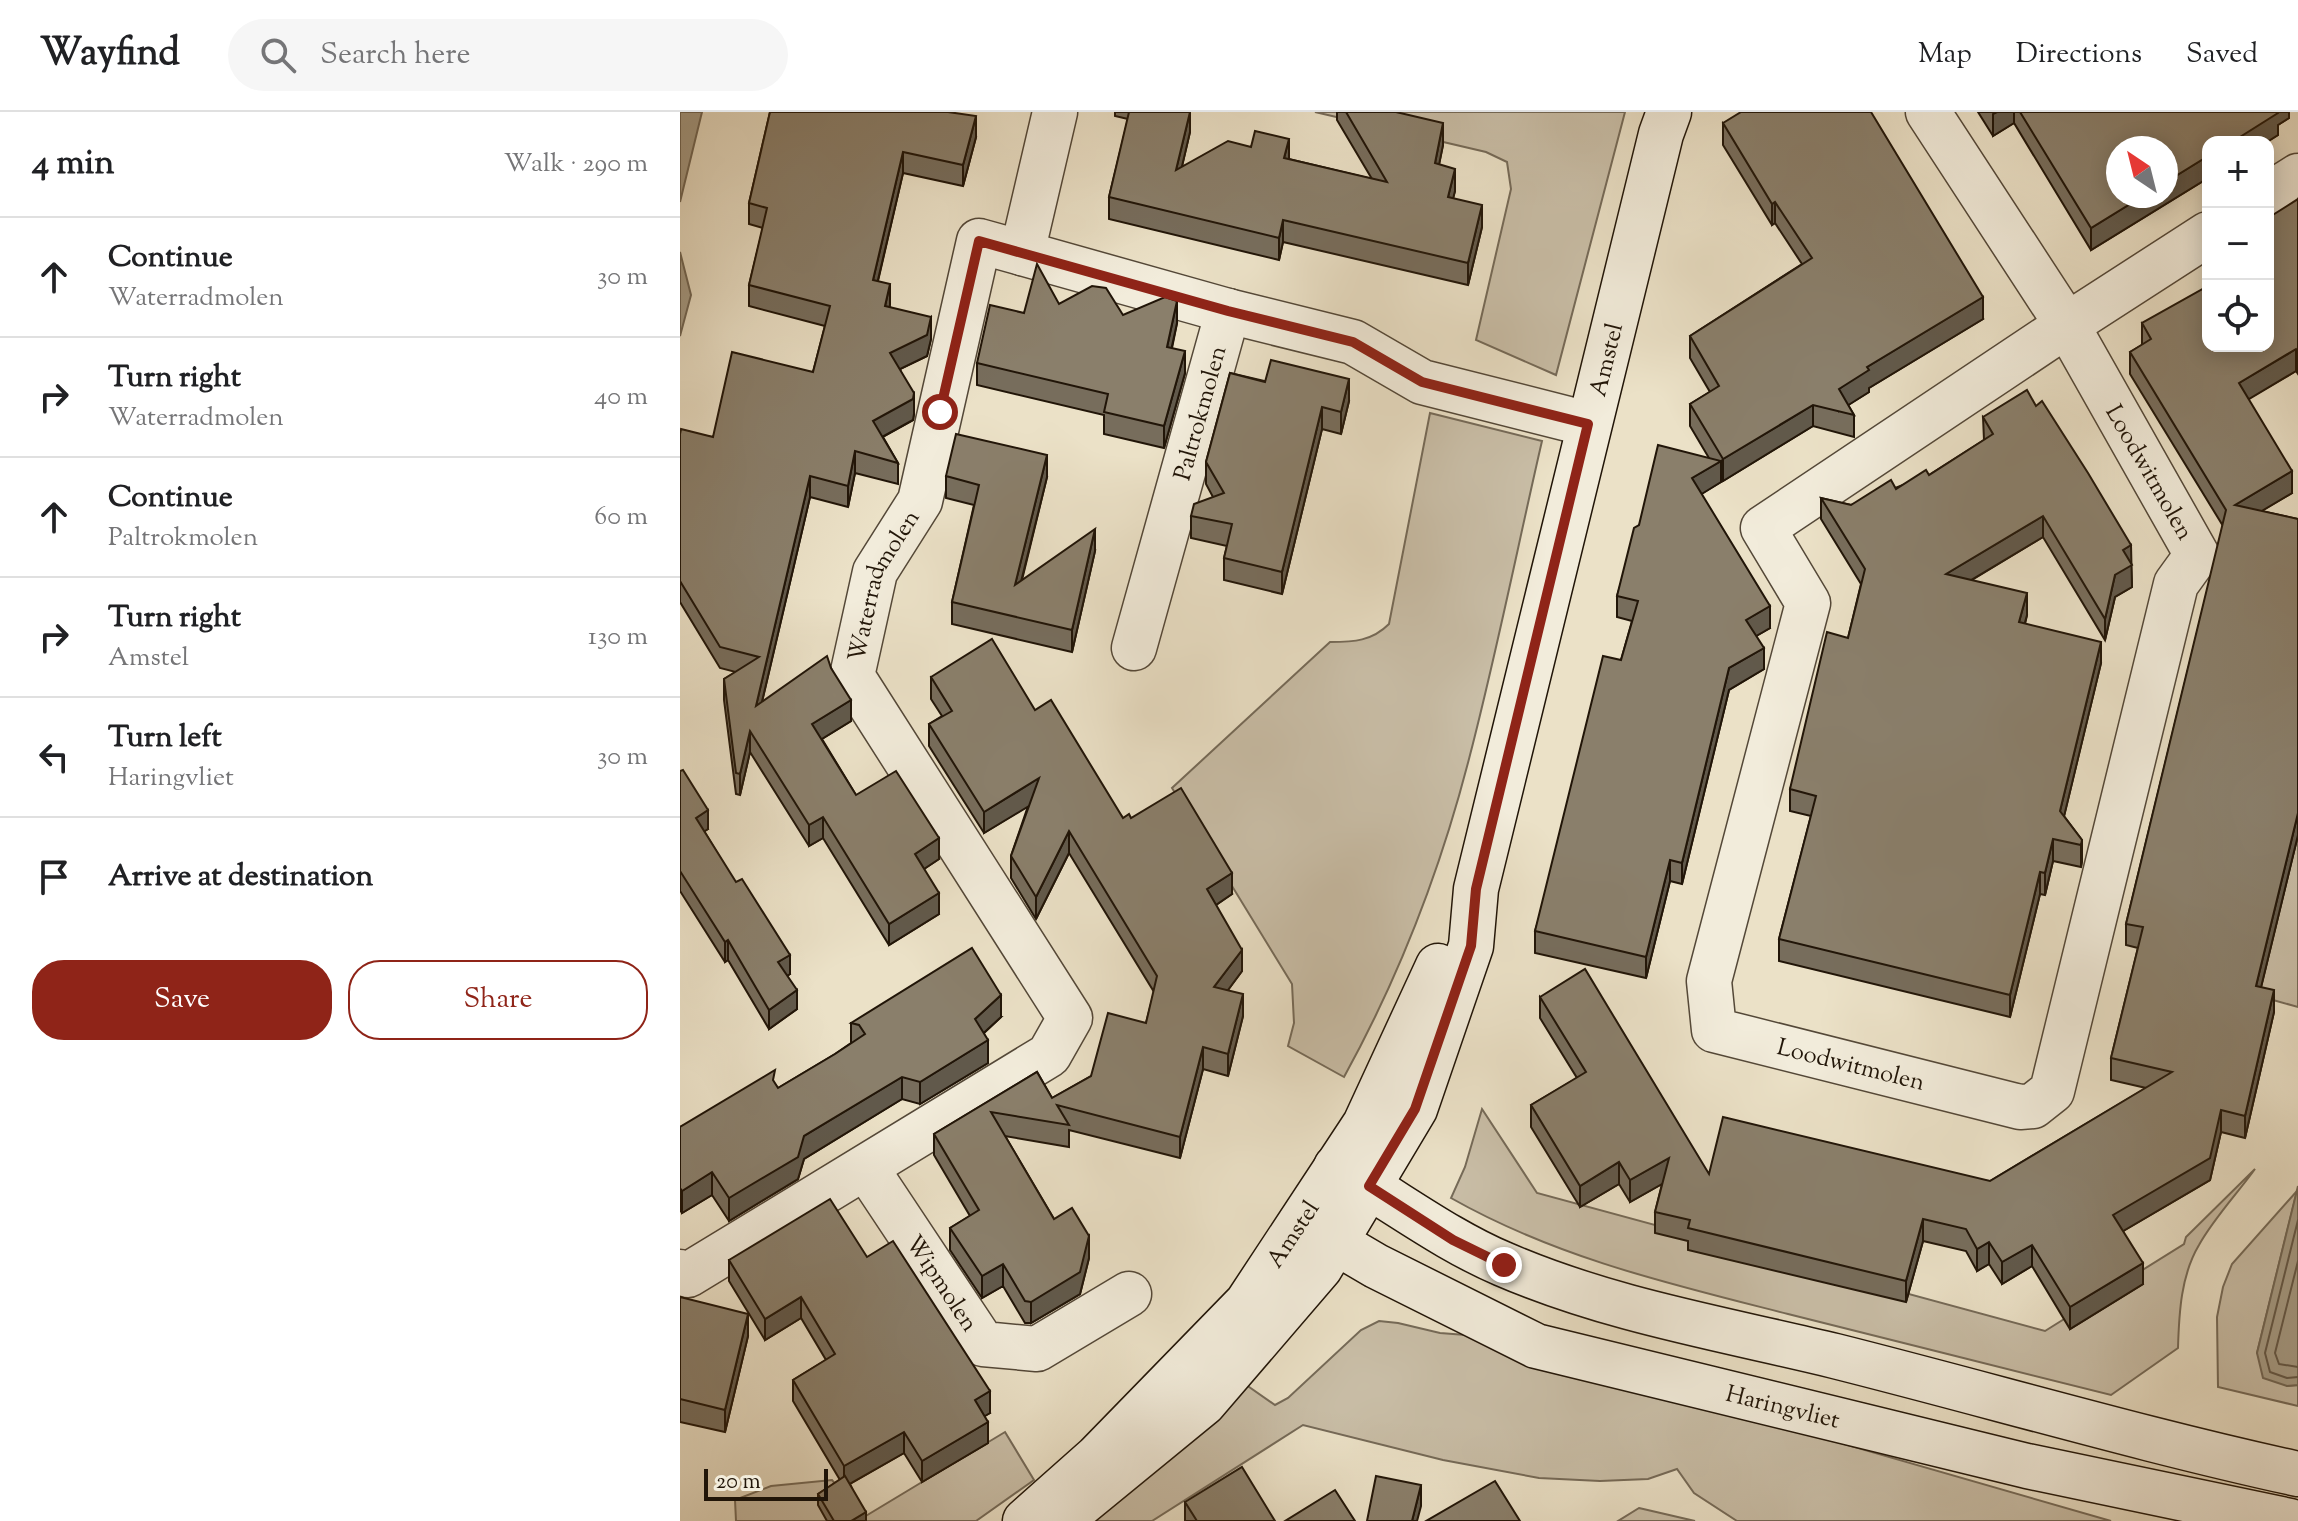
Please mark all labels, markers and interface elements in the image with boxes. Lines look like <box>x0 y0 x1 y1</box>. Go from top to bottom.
search box <box>228 19 788 91</box>
text: Wayfind <box>40 28 180 82</box>
icon: search <box>256 33 300 77</box>
text: Search here <box>320 34 471 77</box>
text: Map <box>1918 35 1972 75</box>
text: Directions <box>2016 35 2142 75</box>
text: Saved <box>2186 35 2258 75</box>
north arrow <box>2106 136 2178 208</box>
map controls <box>2202 136 2274 352</box>
button: + <box>2202 136 2274 208</box>
text: 4 min <box>32 140 114 189</box>
text: Walk · 290 m <box>504 146 648 183</box>
button: − <box>2202 208 2274 280</box>
text: Continue <box>108 237 233 280</box>
icon: ahead <box>32 255 76 299</box>
text: 30 m <box>597 259 648 296</box>
text: Waterradmolen <box>108 280 284 317</box>
button: locate <box>2202 280 2274 352</box>
street label: Amstel <box>1582 319 1633 400</box>
street label: Paltrokmolen <box>1166 342 1236 485</box>
text: Turn right <box>108 357 241 400</box>
icon: right <box>32 375 76 419</box>
text: 40 m <box>594 379 648 416</box>
route start <box>922 394 958 430</box>
street label: Loodwitmolen <box>2096 399 2201 547</box>
text: Waterradmolen <box>108 400 284 437</box>
text: Continue <box>108 477 233 520</box>
icon: ahead <box>32 495 76 539</box>
text: 60 m <box>594 499 648 536</box>
street label: Waterradmolen <box>841 504 929 665</box>
text: Paltrokmolen <box>108 520 258 557</box>
text: Turn right <box>108 597 241 640</box>
icon: right <box>32 615 76 659</box>
text: 130 m <box>588 619 648 656</box>
text: Amstel <box>108 640 189 677</box>
text: Turn left <box>108 717 222 760</box>
icon: left <box>32 735 76 779</box>
text: 30 m <box>597 739 648 776</box>
text: Haringvliet <box>108 760 234 797</box>
icon: arrive <box>32 855 76 899</box>
text: Arrive at destination <box>108 856 373 899</box>
button: Save <box>32 960 332 1040</box>
button: Share <box>348 960 648 1040</box>
street label: Loodwitmolen <box>1773 1031 1928 1101</box>
street label: Amstel <box>1259 1194 1329 1276</box>
street label: Wipmolen <box>896 1229 985 1339</box>
route end <box>1486 1247 1522 1283</box>
street label: Haringvliet <box>1722 1378 1843 1439</box>
scale bar <box>704 1465 828 1501</box>
text: 20 m <box>716 1467 761 1499</box>

